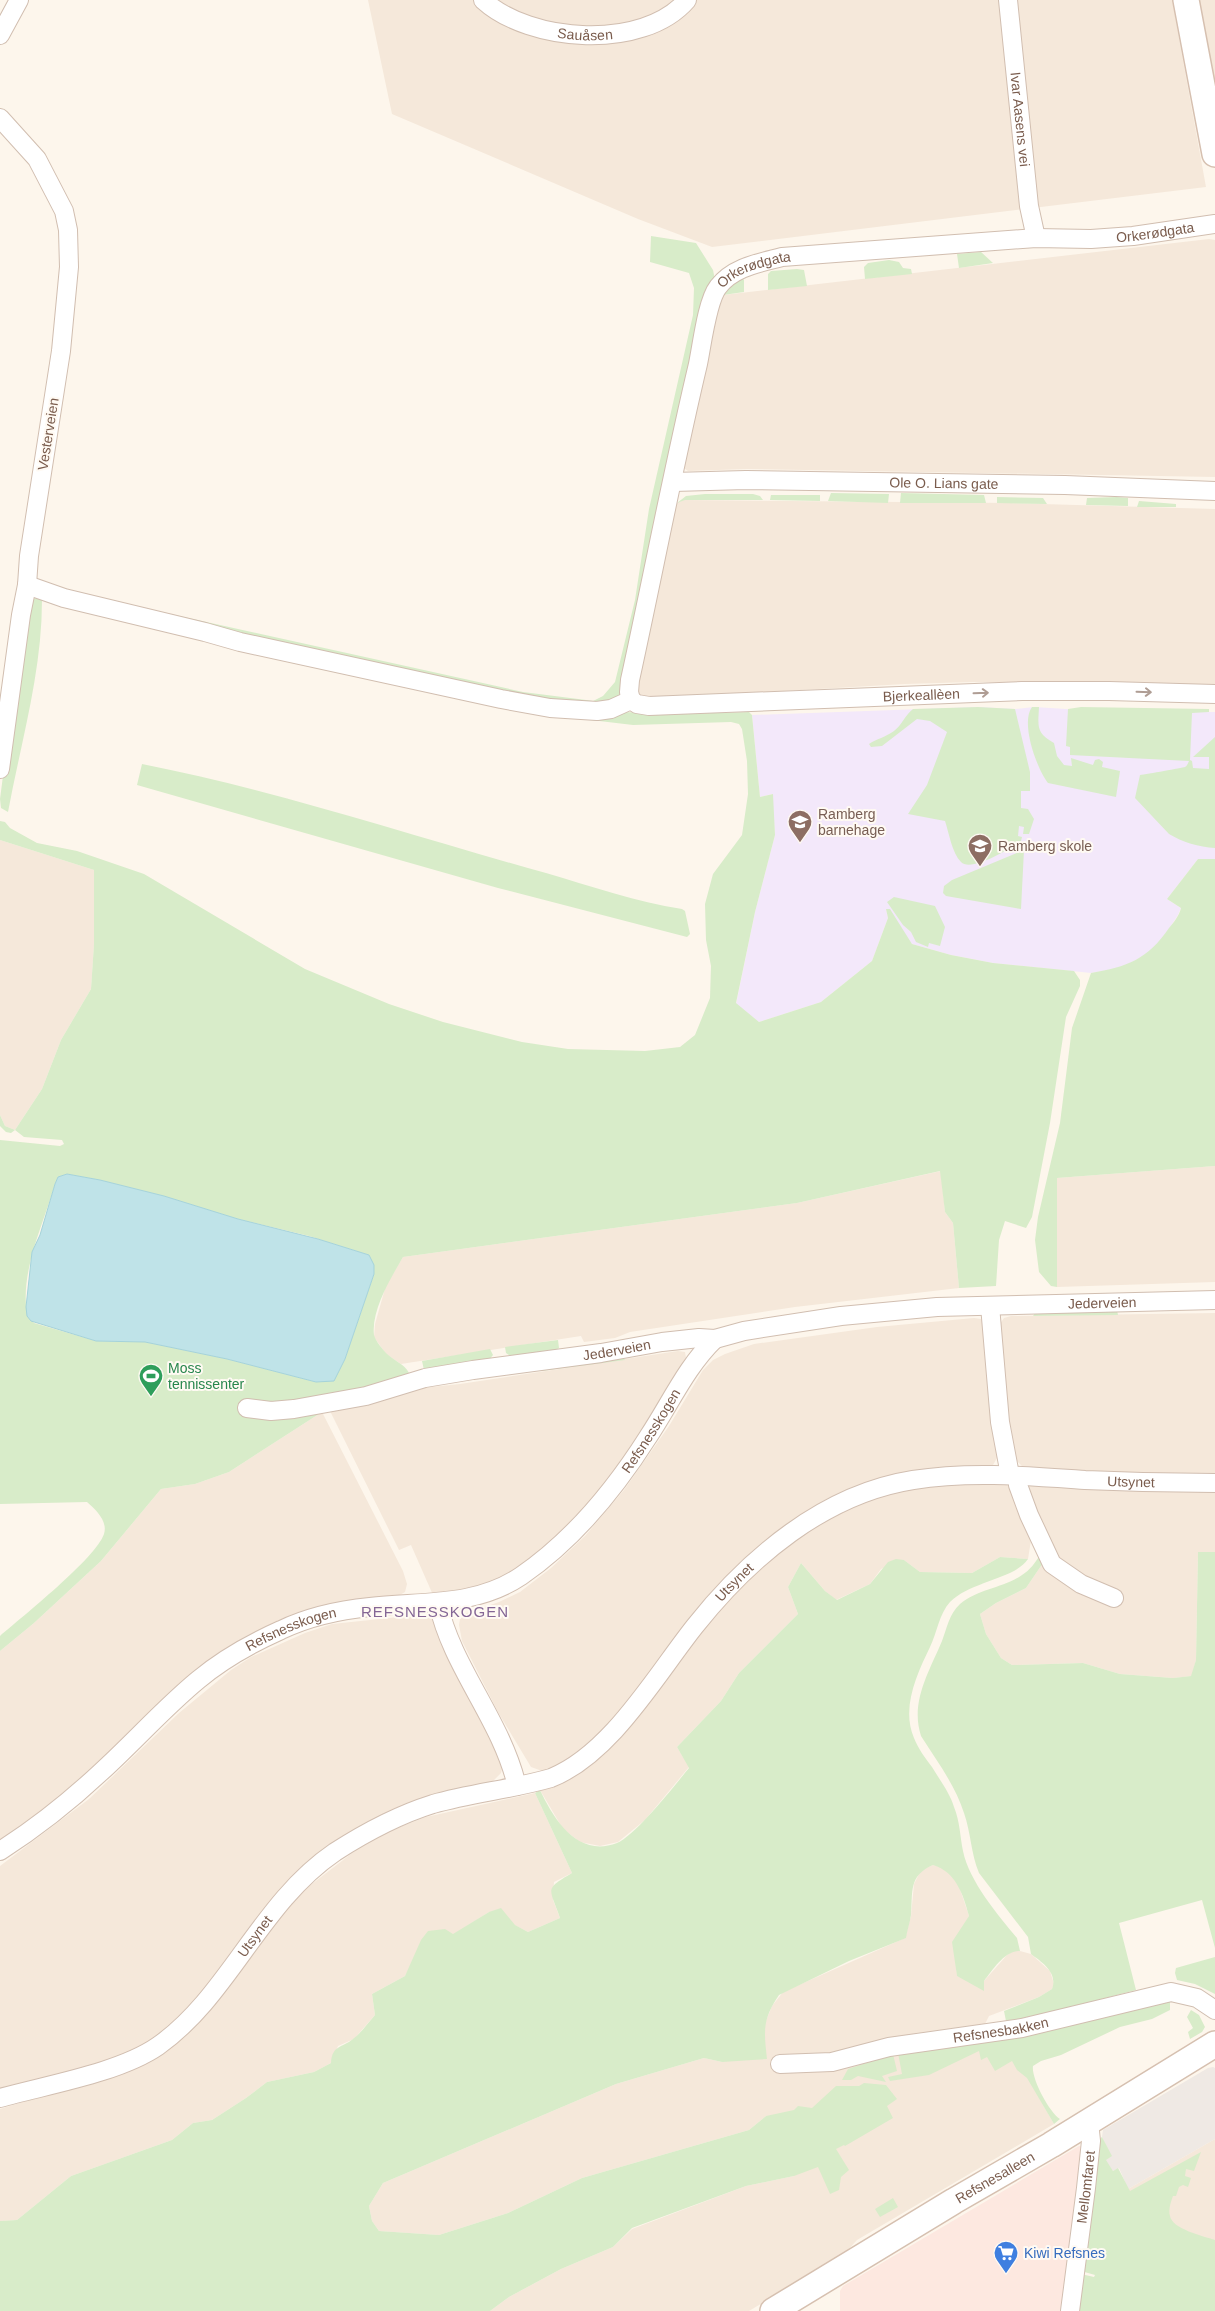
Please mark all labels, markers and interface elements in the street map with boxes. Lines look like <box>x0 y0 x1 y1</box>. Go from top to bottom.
street label: Sauåsen <box>556 25 613 43</box>
street label: Ivar Aasens vei <box>1007 71 1033 167</box>
street label: Orkerødgata <box>1116 219 1195 245</box>
street label: Orkerødgata <box>713 248 791 291</box>
street label: Vesterveien <box>34 397 62 471</box>
street label: Ole O. Lians gate <box>889 474 999 492</box>
street label: Bjerkeallèen <box>883 686 960 705</box>
one-way arrow <box>1136 687 1152 697</box>
one-way arrow <box>973 688 989 698</box>
place label: Ramberg barnehage <box>818 806 885 838</box>
school or university icon: Ramberg barnehage <box>787 809 813 843</box>
school or university icon: Ramberg skole <box>967 833 993 867</box>
place label: Ramberg skole <box>998 838 1092 854</box>
street label: Jederveien <box>1068 1294 1137 1312</box>
street label: Jederveien <box>582 1336 652 1363</box>
place label: Moss tennissenter <box>168 1360 245 1392</box>
sports icon: Moss tennissenter <box>138 1363 164 1397</box>
street label: Refsnesskogen <box>618 1386 683 1476</box>
street label: Utsynet <box>1107 1473 1155 1490</box>
street label: Utsynet <box>712 1559 757 1605</box>
district label: REFSNESSKOGEN <box>361 1603 509 1620</box>
street label: Refsnesskogen <box>243 1604 338 1654</box>
street label: Utsynet <box>234 1912 275 1960</box>
street label: Refsnesbakken <box>952 2014 1050 2046</box>
street label: Refsnesalleen <box>952 2148 1037 2207</box>
street label: Mellomfaret <box>1073 2150 1098 2224</box>
supermarket icon: Kiwi Refsnes <box>993 2240 1019 2274</box>
place label: Kiwi Refsnes <box>1024 2245 1105 2261</box>

